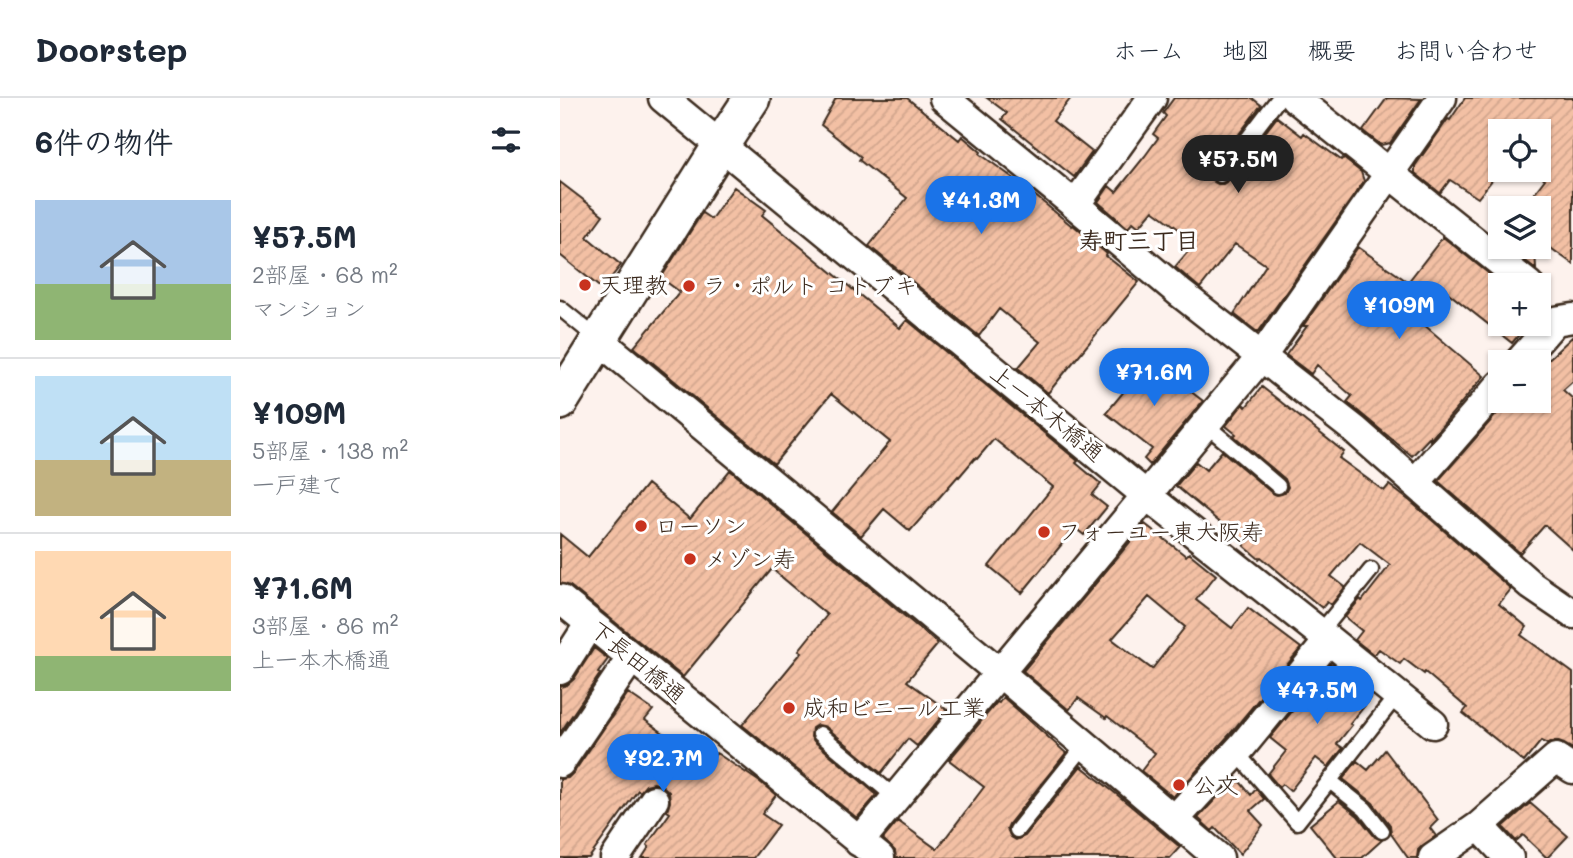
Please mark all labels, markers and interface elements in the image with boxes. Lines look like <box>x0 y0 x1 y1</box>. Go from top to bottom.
text: Doorstep <box>35 27 188 70</box>
text: ホーム <box>1113 34 1184 65</box>
text: 地図 <box>1222 34 1270 65</box>
text: 概要 <box>1308 34 1356 65</box>
text: お問い合わせ <box>1394 34 1538 65</box>
map controls <box>1488 119 1551 413</box>
button: locate <box>1488 119 1551 182</box>
text: 6件の物件 <box>35 121 173 161</box>
icon: filters <box>487 121 525 159</box>
pin: ¥57.5M <box>1181 136 1295 195</box>
text: ¥57.5M <box>1198 143 1278 173</box>
pin: ¥41.3M <box>924 176 1038 236</box>
text: ¥41.3M <box>941 184 1021 214</box>
button: layers <box>1488 196 1551 259</box>
text: ¥57.5M <box>252 216 357 256</box>
district label: 寿町三丁目 <box>1079 224 1199 255</box>
icon: home <box>91 228 175 312</box>
text: 2部屋 · 68 m² <box>252 259 398 289</box>
place label: 天理教 <box>599 269 668 299</box>
place label: ラ・ポルト コトブキ <box>703 270 917 300</box>
button: + <box>1488 273 1551 336</box>
marker: 天理教 <box>577 277 593 293</box>
marker: ラ・ポルト コトブキ <box>681 278 697 294</box>
pin: ¥109M <box>1350 282 1448 341</box>
text: ¥109M <box>1363 289 1435 319</box>
text: マンション <box>252 293 366 323</box>
pin: ¥71.6M <box>1097 348 1211 408</box>
button: − <box>1488 350 1551 413</box>
text: ¥71.6M <box>1115 356 1193 386</box>
street label: 上一本木橋通 <box>985 357 1111 467</box>
text: ¥109M <box>252 392 347 432</box>
icon: home <box>91 404 175 488</box>
text: 5部屋 · 138 m² <box>252 435 408 465</box>
text: 一戸建て <box>252 469 344 499</box>
place label: ローソン <box>655 510 747 540</box>
place label: フォーユー東大阪寿 <box>1058 516 1264 546</box>
marker: ローソン <box>633 518 649 534</box>
marker: フォーユー東大阪寿 <box>1036 524 1052 540</box>
place label: メゾン寿 <box>704 543 796 573</box>
marker: メゾン寿 <box>682 551 698 567</box>
text: ¥71.6M <box>252 567 353 607</box>
icon: home <box>91 579 175 663</box>
text: 3部屋 · 86 m² <box>252 610 398 640</box>
street label: 下長田橋通 <box>585 613 693 709</box>
text: 上一本木橋通 <box>252 644 390 674</box>
pin: ¥47.5M <box>1260 666 1374 726</box>
text: ¥47.5M <box>1276 674 1358 704</box>
place label: 成和ビニール工業 <box>803 692 985 722</box>
marker: 成和ビニール工業 <box>781 700 797 716</box>
pin: ¥92.7M <box>606 734 720 794</box>
text: ¥92.7M <box>623 742 703 772</box>
place label: 公文 <box>1193 769 1239 799</box>
marker: 公文 <box>1171 777 1187 793</box>

